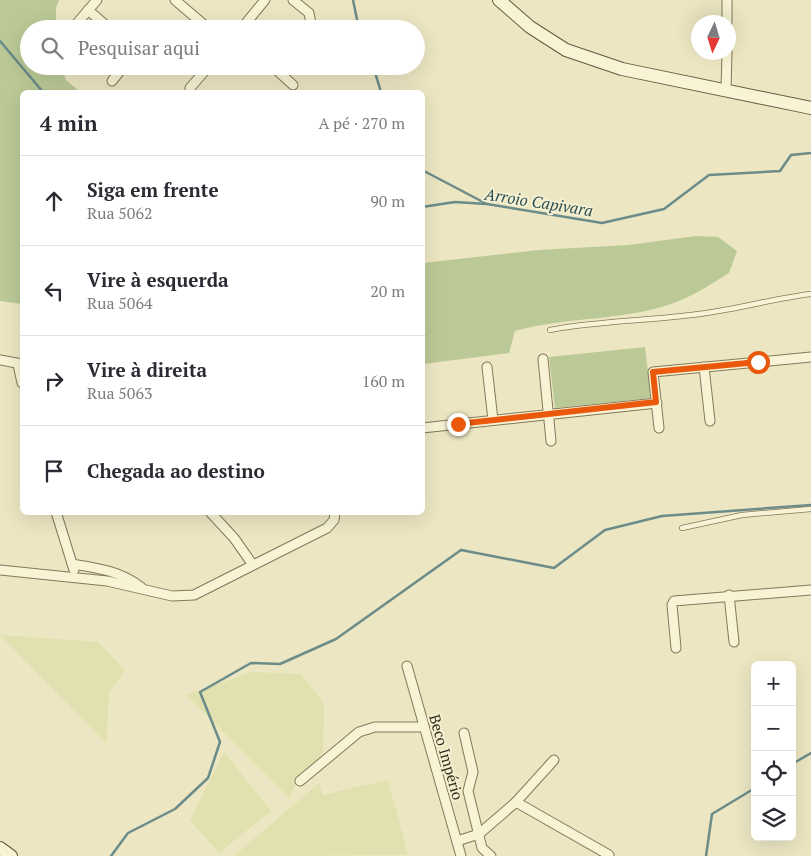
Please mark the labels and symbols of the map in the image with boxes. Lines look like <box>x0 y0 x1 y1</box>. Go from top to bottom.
north arrow <box>691 15 736 60</box>
water label: Arroio Capivara <box>482 182 595 221</box>
route start <box>747 351 770 374</box>
route end <box>447 413 470 436</box>
street label: Beco Império <box>425 712 469 802</box>

